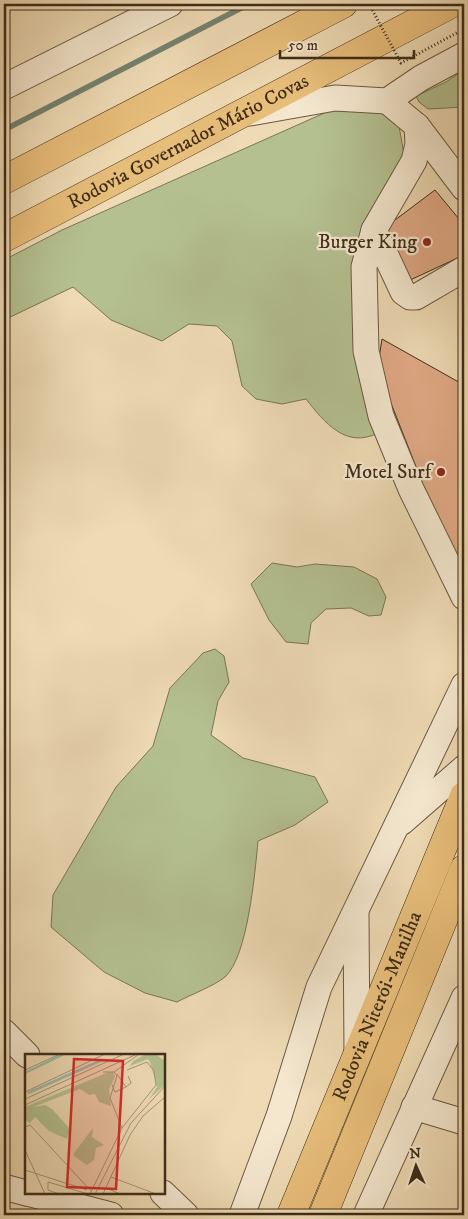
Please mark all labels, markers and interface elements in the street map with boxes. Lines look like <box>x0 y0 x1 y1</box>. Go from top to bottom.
scale bar <box>280 28 414 60</box>
text: 50 m <box>288 36 318 55</box>
street label: Rodovia Governador Mário Covas <box>64 68 313 215</box>
place label: Burger King <box>318 230 417 255</box>
marker: Burger King <box>421 236 433 248</box>
place label: Motel Surf <box>344 460 435 485</box>
marker: Motel Surf <box>435 466 447 478</box>
street label: Rodovia Niterói-Manilha <box>327 907 428 1105</box>
inset map <box>25 1054 165 1194</box>
north arrow <box>390 1142 440 1192</box>
text: N <box>409 1145 422 1163</box>

